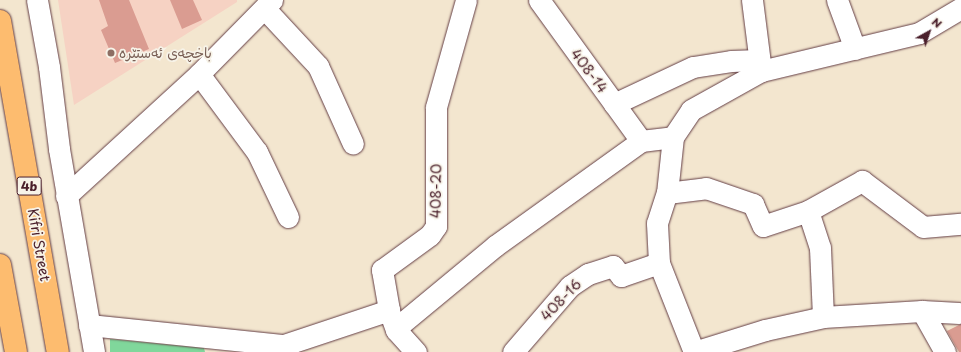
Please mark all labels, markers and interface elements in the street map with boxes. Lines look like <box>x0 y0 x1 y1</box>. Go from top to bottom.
north arrow <box>909 12 949 52</box>
text: N <box>928 13 946 32</box>
place label: باخچەی ئەستێرە <box>119 45 212 61</box>
street label: 408-14 <box>567 46 611 96</box>
marker: باخچەی ئەستێرە <box>106 48 116 58</box>
street label: 408-20 <box>427 164 445 218</box>
road number: 4b <box>16 175 42 197</box>
street label: Kifri Street <box>24 207 54 283</box>
street label: 408-16 <box>537 276 585 324</box>

